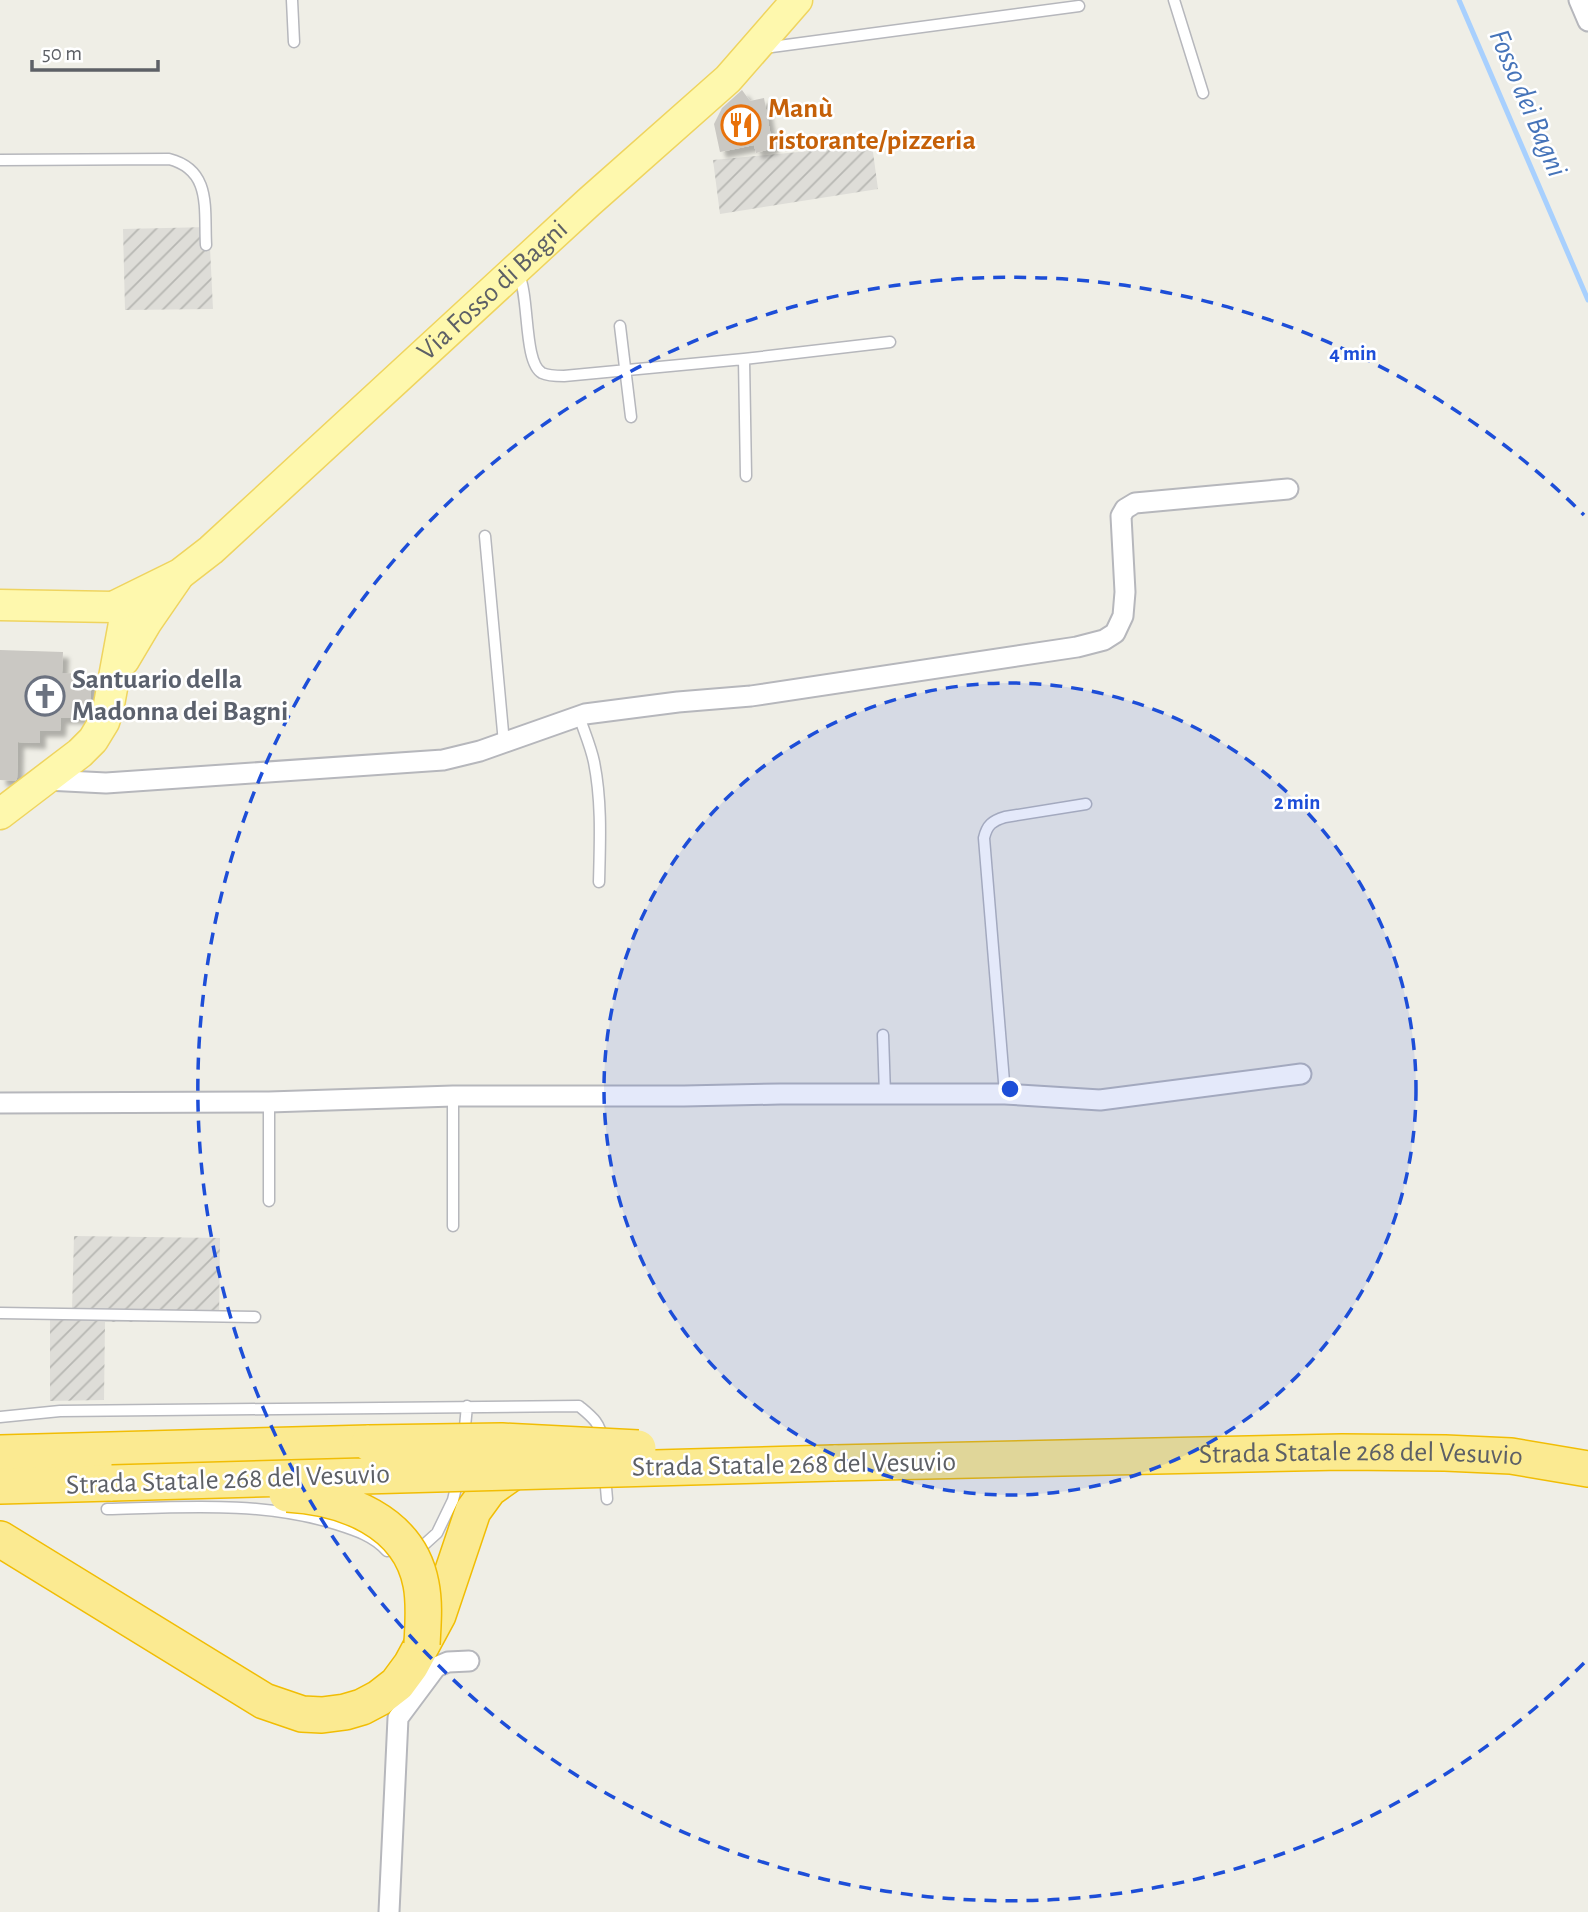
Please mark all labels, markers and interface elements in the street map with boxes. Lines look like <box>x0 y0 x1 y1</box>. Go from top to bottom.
water label: Fosso dei Bagni <box>1484 25 1572 181</box>
scale bar <box>32 28 158 72</box>
text: 50 m <box>42 43 82 64</box>
place label: Manù ristorante/pizzeria <box>768 95 976 155</box>
restaurant icon: Manù ristorante/pizzeria <box>720 104 762 146</box>
street label: Via Fosso di Bagni <box>412 215 573 366</box>
text: 4 min <box>1329 343 1377 364</box>
place label: Santuario della Madonna dei Bagni <box>72 666 288 726</box>
church icon: Santuario della Madonna dei Bagni <box>24 675 66 717</box>
text: 2 min <box>1274 792 1320 813</box>
centre of rings <box>998 1077 1022 1101</box>
street label: Strada Statale 268 del Vesuvio <box>1198 1438 1525 1472</box>
street label: Strada Statale 268 del Vesuvio <box>632 1448 956 1482</box>
street label: Strada Statale 268 del Vesuvio <box>66 1460 390 1500</box>

